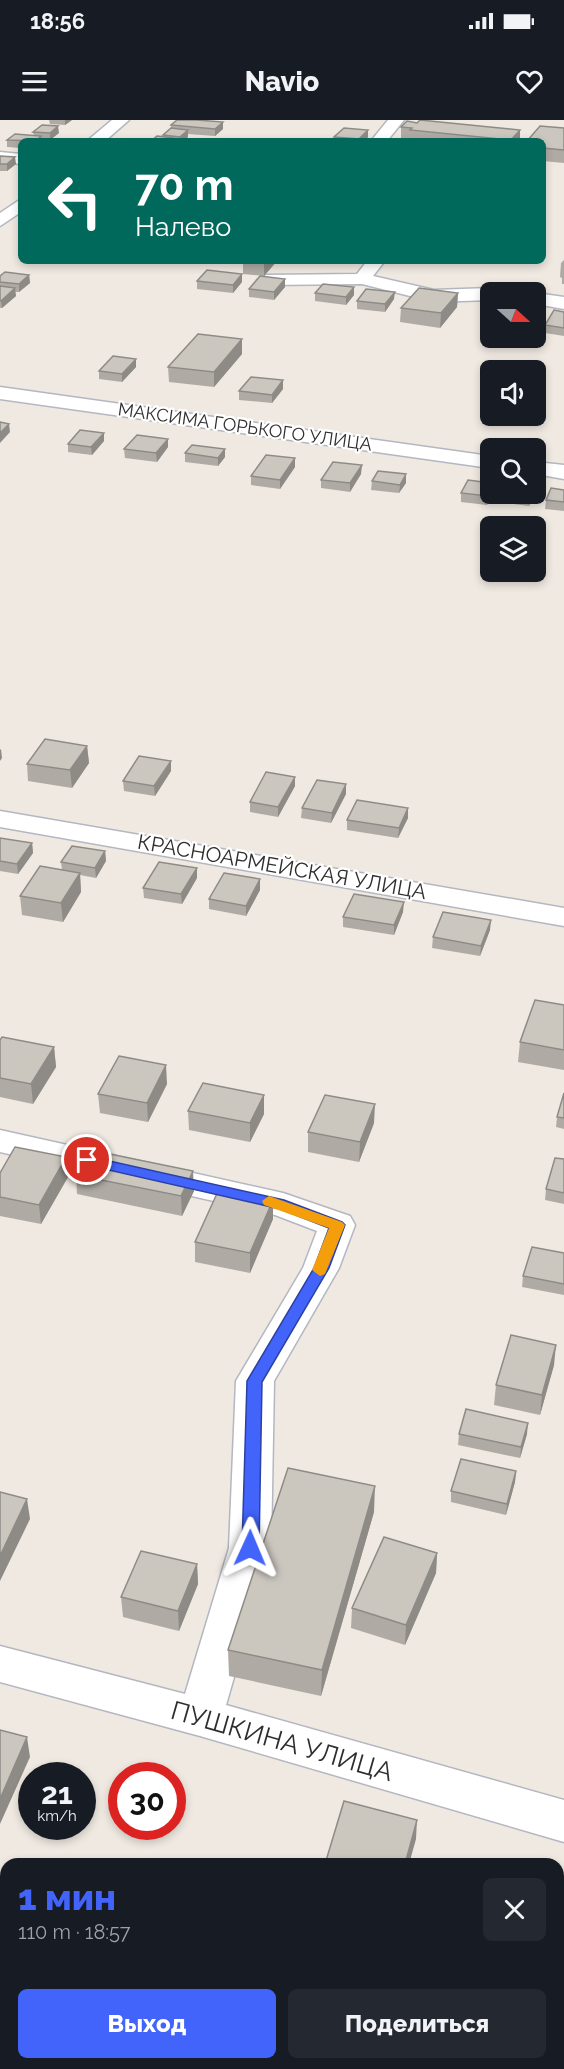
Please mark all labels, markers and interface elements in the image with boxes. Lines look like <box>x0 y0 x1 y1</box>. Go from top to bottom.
text: 18:56 <box>30 8 85 34</box>
icon: menu <box>18 65 51 98</box>
icon: heart <box>513 65 546 98</box>
text: Navio <box>245 66 319 97</box>
text: 70 m <box>135 161 234 210</box>
icon: left <box>36 162 114 240</box>
text: Налево <box>135 211 231 242</box>
north arrow <box>480 282 546 348</box>
map controls <box>480 282 546 582</box>
button: sound <box>480 360 546 426</box>
street label: МАКСИМА ГОРЬКОГО УЛИЦА <box>117 398 374 455</box>
button: search <box>480 438 546 504</box>
button: layers <box>480 516 546 582</box>
street label: КРАСНОАРМЕЙСКАЯ УЛИЦА <box>136 829 429 904</box>
pin <box>61 1134 112 1185</box>
icon: arrive <box>70 1143 103 1176</box>
position arrow <box>218 1516 282 1580</box>
street label: ПУШКИНА УЛИЦА <box>168 1695 397 1787</box>
speed limit sign: 30 <box>108 1762 186 1840</box>
text: 21 <box>41 1776 73 1811</box>
text: km/h <box>37 1807 77 1825</box>
text: 1 мин <box>18 1876 116 1918</box>
button: close <box>483 1878 546 1941</box>
text: 110 m · 18:57 <box>18 1920 131 1944</box>
button: Выход <box>18 1989 276 2058</box>
button: Поделиться <box>288 1989 546 2058</box>

